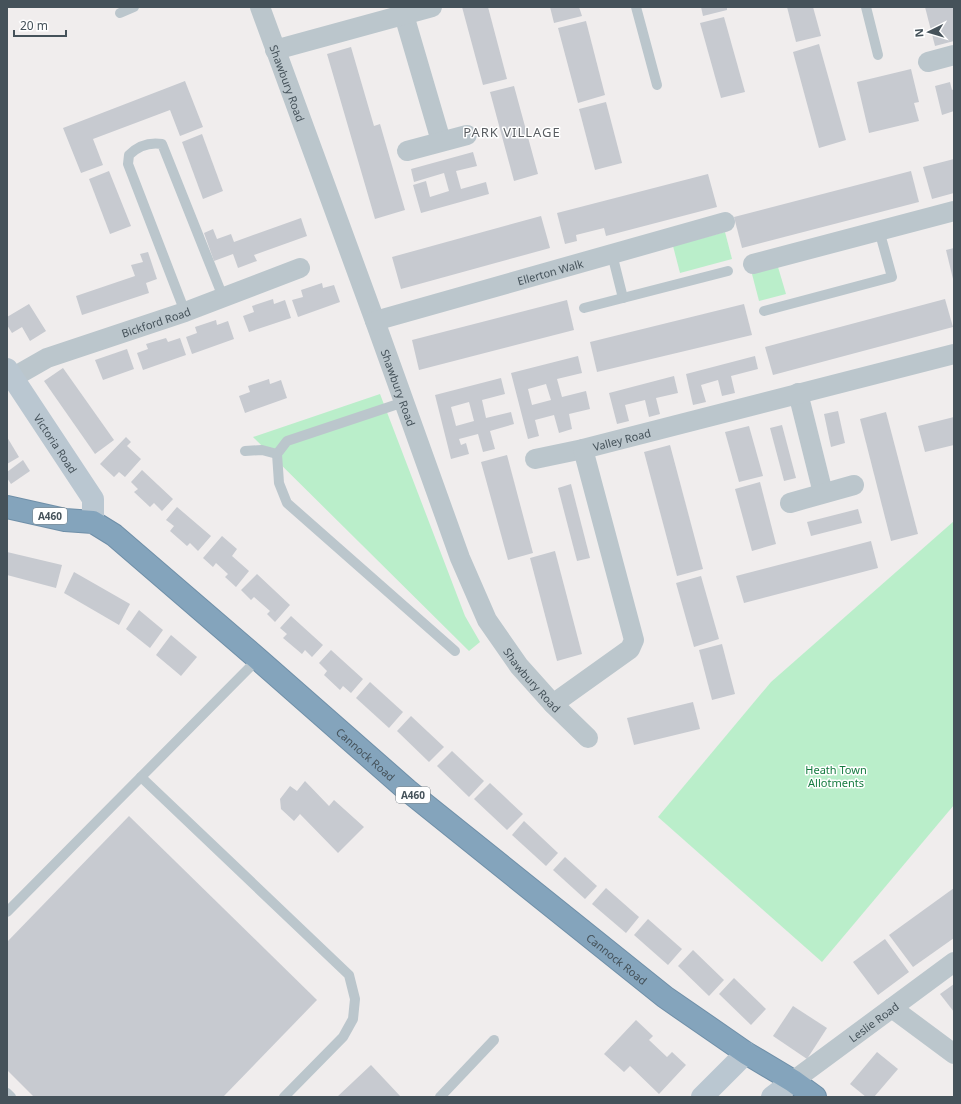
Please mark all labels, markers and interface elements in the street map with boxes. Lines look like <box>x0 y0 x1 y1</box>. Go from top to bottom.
scale bar <box>14 12 66 38</box>
north arrow <box>909 12 949 52</box>
text: 20 m <box>20 17 48 34</box>
text: N <box>911 28 926 38</box>
street label: Shawbury Road <box>267 43 309 124</box>
district label: PARK VILLAGE <box>463 123 561 141</box>
street label: Ellerton Walk <box>515 255 585 288</box>
street label: Bickford Road <box>119 303 193 340</box>
street label: Shawbury Road <box>378 347 420 428</box>
street label: Victoria Road <box>31 411 81 476</box>
street label: Valley Road <box>591 425 652 454</box>
road number: A460 <box>33 508 67 524</box>
street label: Shawbury Road <box>501 644 564 715</box>
street label: Cannock Road <box>333 724 399 784</box>
park label: Heath Town Allotments <box>805 762 867 790</box>
road number: A460 <box>396 787 430 803</box>
street label: Cannock Road <box>584 930 651 988</box>
street label: Leslie Road <box>845 998 901 1045</box>

